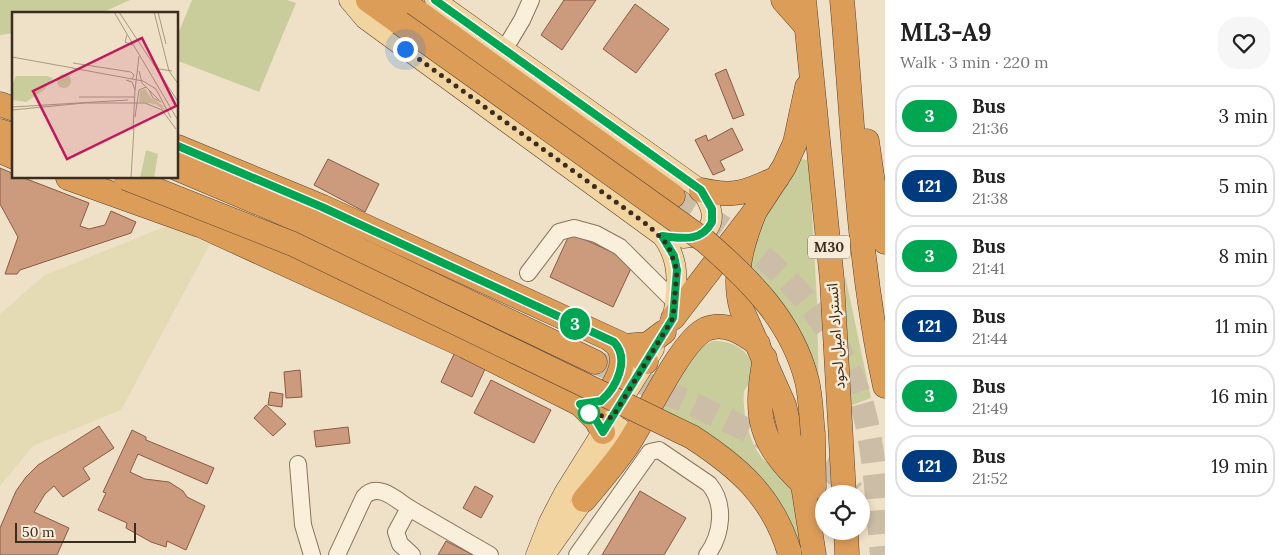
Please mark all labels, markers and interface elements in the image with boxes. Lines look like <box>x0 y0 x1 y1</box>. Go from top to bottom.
inset map <box>12 12 179 179</box>
text: ML3-A9 <box>900 17 992 48</box>
button: heart <box>1218 17 1270 69</box>
your location <box>393 37 418 62</box>
text: Walk · 3 min · 220 m <box>900 52 1049 72</box>
text: Bus <box>972 94 1005 118</box>
text: 3 <box>924 104 935 127</box>
text: 3 min <box>1219 104 1268 128</box>
text: 21:36 <box>972 118 1009 138</box>
text: Bus <box>972 164 1005 188</box>
text: 121 <box>917 174 942 197</box>
text: 5 min <box>1219 174 1268 198</box>
text: 21:38 <box>972 188 1008 208</box>
text: Bus <box>972 234 1005 258</box>
road number: M30 <box>808 236 850 258</box>
text: 3 <box>924 244 935 267</box>
text: 8 min <box>1218 244 1268 268</box>
text: 21:41 <box>972 258 1005 278</box>
street label: اتستراد اميل لحود <box>822 282 849 390</box>
text: Bus <box>972 304 1005 328</box>
line badge: 3 <box>559 308 591 340</box>
text: 3 <box>570 312 580 335</box>
text: 121 <box>917 314 942 337</box>
text: 11 min <box>1215 314 1268 338</box>
text: 21:44 <box>972 328 1008 348</box>
text: Bus <box>972 374 1005 398</box>
text: 3 <box>924 384 935 407</box>
text: 16 min <box>1211 384 1268 408</box>
text: 21:49 <box>972 398 1008 418</box>
unlabelled marker <box>578 402 600 424</box>
text: Bus <box>972 444 1005 468</box>
text: 121 <box>917 454 942 477</box>
text: 19 min <box>1211 454 1268 478</box>
text: 21:52 <box>972 468 1008 488</box>
map controls <box>815 485 870 540</box>
button: locate <box>815 485 870 540</box>
scale bar <box>15 520 136 543</box>
text: 50 m <box>22 523 55 541</box>

